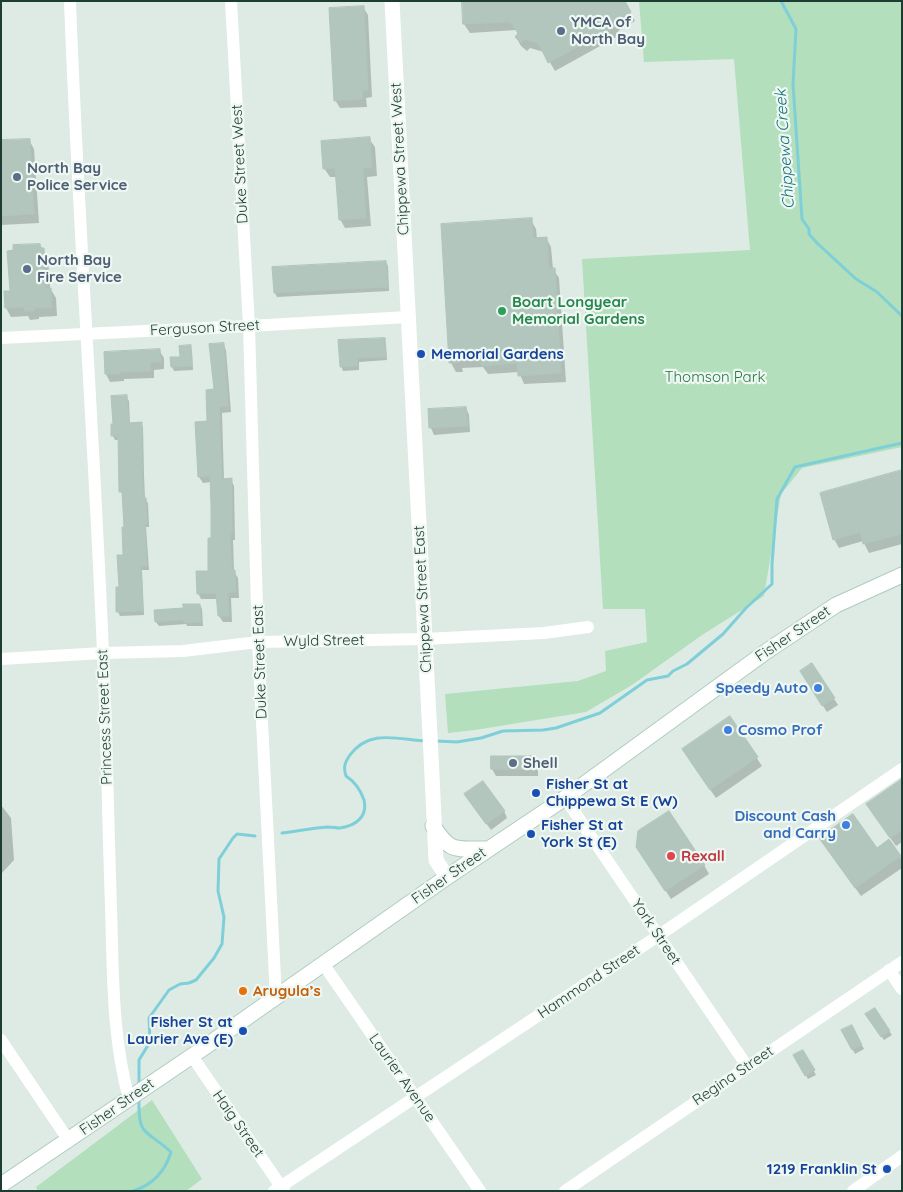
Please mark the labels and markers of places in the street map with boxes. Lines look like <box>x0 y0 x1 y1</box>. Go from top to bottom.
place label: YMCA of North Bay <box>571 13 645 48</box>
marker: YMCA of North Bay <box>555 25 567 37</box>
place label: North Bay Police Service <box>27 159 127 194</box>
marker: North Bay Police Service <box>11 171 23 183</box>
place label: North Bay Fire Service <box>37 251 122 286</box>
marker: North Bay Fire Service <box>21 263 33 275</box>
place label: Boart Longyear Memorial Gardens <box>512 293 645 328</box>
marker: Boart Longyear Memorial Gardens <box>496 305 508 317</box>
place label: Memorial Gardens <box>431 345 564 363</box>
marker: Memorial Gardens <box>415 348 427 360</box>
place label: Speedy Auto <box>716 679 808 697</box>
marker: Speedy Auto <box>812 682 824 694</box>
place label: Cosmo Prof <box>738 721 823 739</box>
marker: Cosmo Prof <box>722 724 734 736</box>
place label: Shell <box>523 754 558 772</box>
marker: Shell <box>507 757 519 769</box>
place label: Fisher St at Chippewa St E (W) <box>546 775 678 810</box>
marker: Fisher St at Chippewa St E (W) <box>530 787 542 799</box>
place label: Discount Cash and Carry <box>734 807 836 842</box>
place label: Fisher St at York St (E) <box>541 816 623 851</box>
marker: Discount Cash and Carry <box>840 819 852 831</box>
marker: Fisher St at York St (E) <box>525 828 537 840</box>
place label: Rexall <box>681 847 725 865</box>
marker: Rexall <box>665 850 677 862</box>
place label: Arugula’s <box>253 982 321 1000</box>
marker: Arugula’s <box>237 985 249 997</box>
place label: Fisher St at Laurier Ave (E) <box>127 1013 233 1048</box>
marker: Fisher St at Laurier Ave (E) <box>237 1025 249 1037</box>
place label: 1219 Franklin St <box>767 1160 877 1178</box>
marker: 1219 Franklin St <box>881 1163 893 1175</box>

